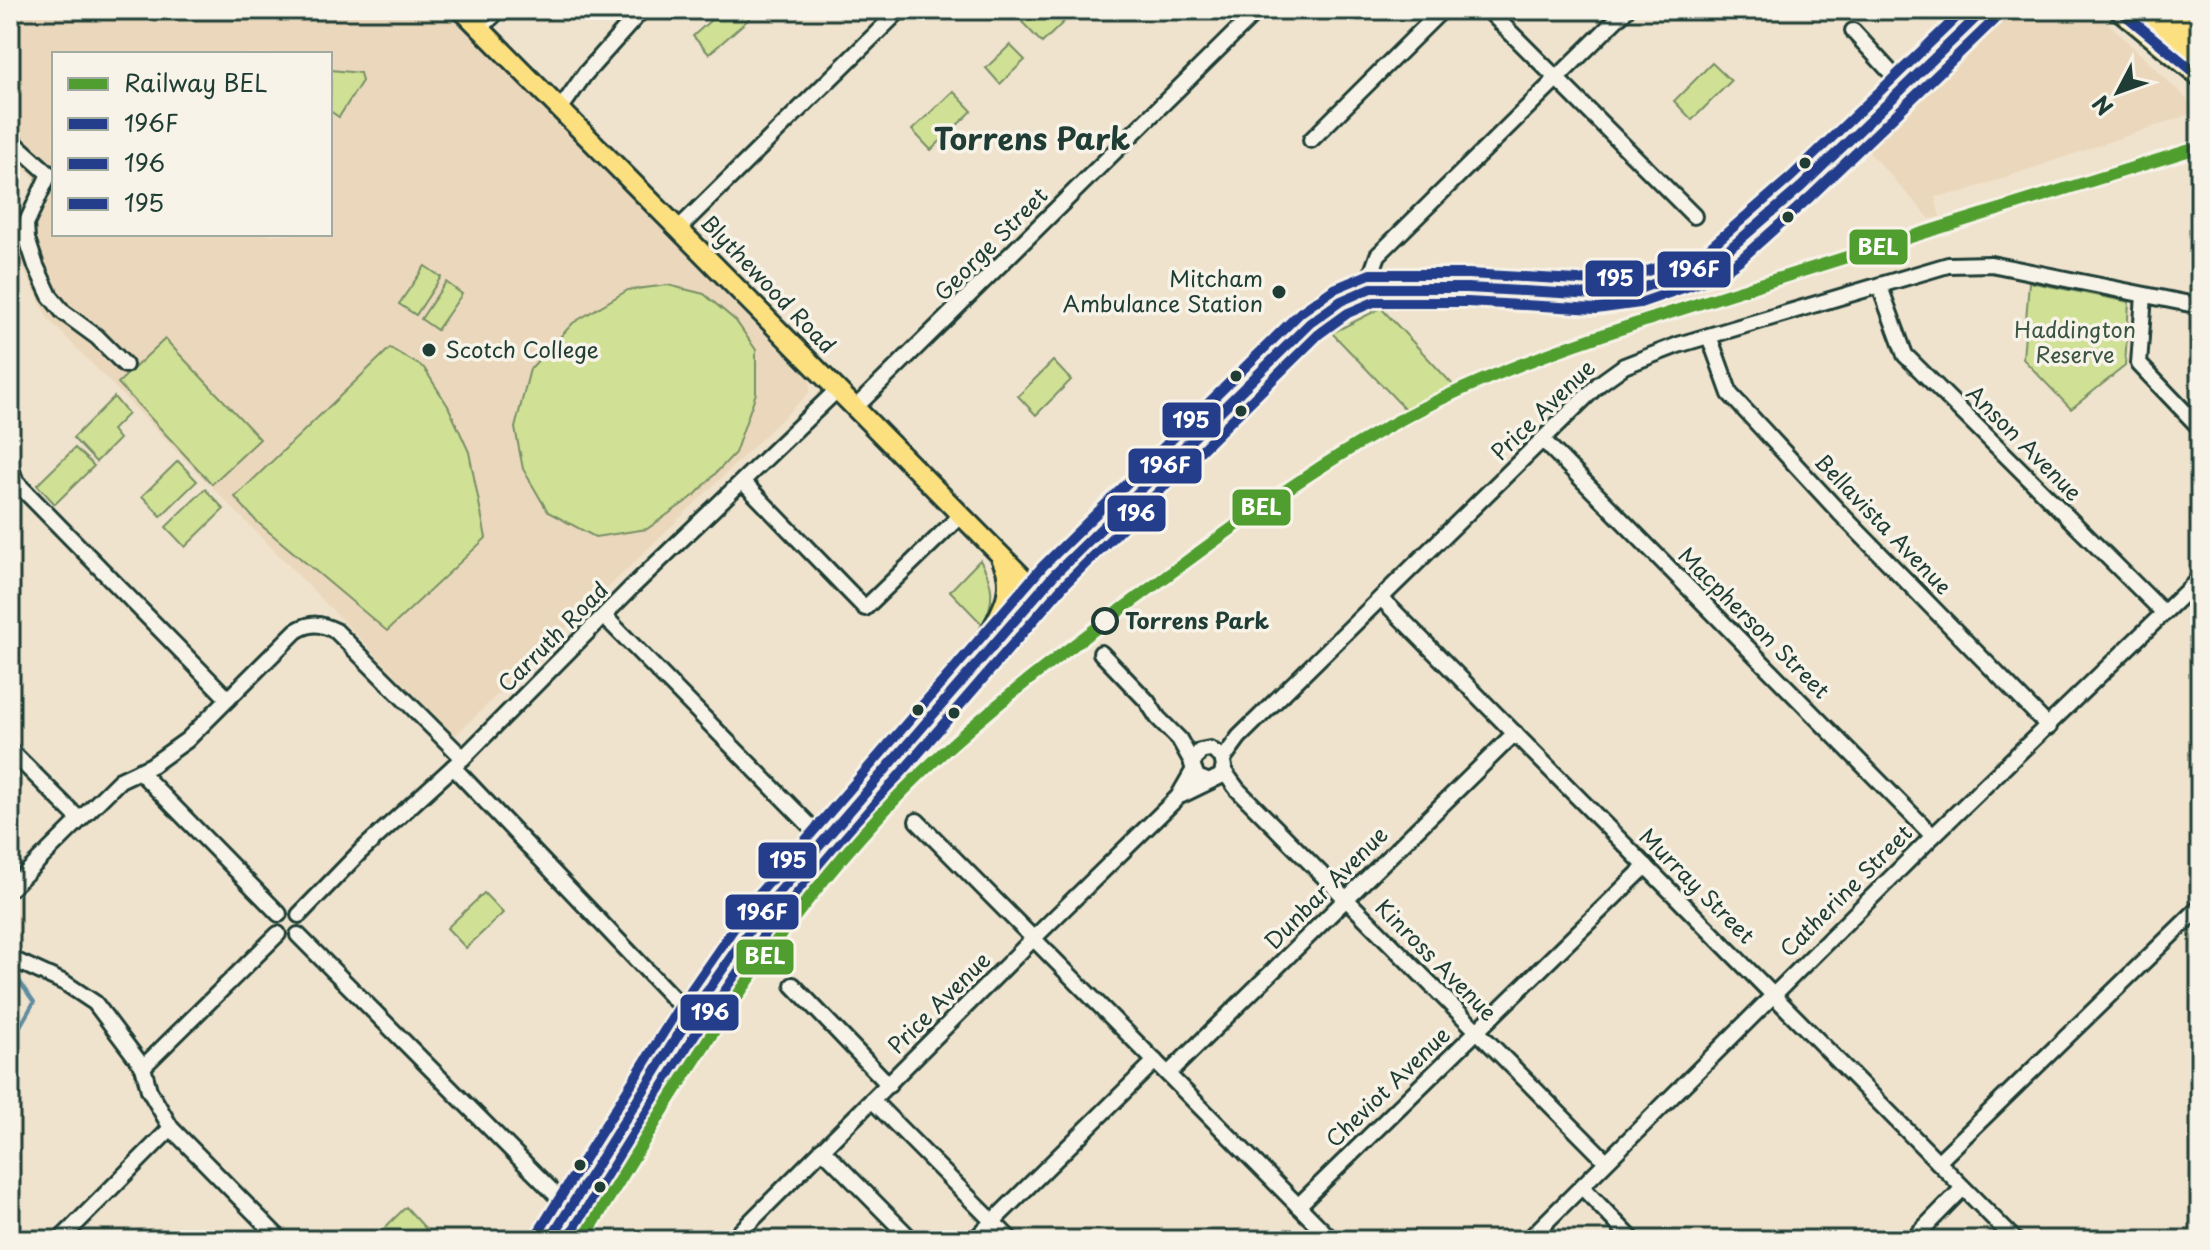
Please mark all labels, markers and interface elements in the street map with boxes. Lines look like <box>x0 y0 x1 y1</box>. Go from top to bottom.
legend <box>52 52 332 236</box>
north arrow <box>2078 52 2158 132</box>
text: Railway BEL <box>124 64 268 100</box>
text: N <box>2084 89 2120 124</box>
text: 196F <box>124 104 178 140</box>
district label: Torrens Park <box>934 115 1130 160</box>
text: 196 <box>124 144 165 180</box>
unlabelled marker <box>1797 155 1813 171</box>
street label: George Street <box>926 178 1054 307</box>
text: 195 <box>124 184 164 220</box>
street label: Blythewood Road <box>694 206 844 360</box>
unlabelled marker <box>1780 209 1796 225</box>
line badge: BEL <box>1848 228 1909 266</box>
text: BEL <box>1857 229 1899 262</box>
line badge: 196F <box>1656 250 1732 289</box>
text: 196F <box>1668 251 1720 284</box>
line badge: 195 <box>1584 259 1645 298</box>
text: 195 <box>1596 260 1634 293</box>
place label: Mitcham Ambulance Station <box>1063 261 1263 319</box>
marker: Mitcham Ambulance Station <box>1270 283 1288 301</box>
park label: Haddington Reserve <box>2014 312 2136 370</box>
place label: Scotch College <box>445 332 599 365</box>
marker: Scotch College <box>420 341 438 359</box>
street label: Price Avenue <box>1482 351 1601 467</box>
unlabelled marker <box>1228 368 1244 384</box>
street label: Anson Avenue <box>1960 377 2090 507</box>
line badge: 195 <box>1161 401 1222 439</box>
text: 195 <box>1172 402 1210 435</box>
unlabelled marker <box>1233 403 1249 419</box>
street label: Bellavista Avenue <box>1808 445 1960 601</box>
line badge: 196F <box>1127 447 1203 485</box>
text: 196F <box>1139 447 1191 480</box>
line badge: BEL <box>1231 488 1292 527</box>
text: BEL <box>1240 489 1282 522</box>
line badge: 196 <box>1106 494 1167 533</box>
text: 196 <box>1117 495 1155 528</box>
street label: Macpherson Street <box>1672 539 1838 705</box>
street label: Carruth Road <box>489 573 615 699</box>
place label: Torrens Park <box>1125 603 1269 636</box>
marker: Torrens Park <box>1092 608 1118 634</box>
unlabelled marker <box>910 702 926 718</box>
unlabelled marker <box>946 705 962 721</box>
street label: Catherine Street <box>1771 816 1919 964</box>
street label: Dunbar Avenue <box>1256 818 1394 956</box>
street label: Murray Street <box>1633 820 1763 950</box>
line badge: 195 <box>757 841 818 880</box>
text: 195 <box>769 842 807 875</box>
street label: Kinross Avenue <box>1369 891 1505 1027</box>
line badge: 196F <box>724 893 800 931</box>
text: 196F <box>736 894 788 927</box>
line badge: BEL <box>735 938 795 976</box>
text: BEL <box>744 938 786 971</box>
street label: Price Avenue <box>879 943 997 1061</box>
line badge: 196 <box>679 993 740 1032</box>
text: 196 <box>691 994 729 1027</box>
street label: Cheviot Avenue <box>1317 1018 1457 1154</box>
unlabelled marker <box>572 1157 588 1173</box>
unlabelled marker <box>592 1179 608 1195</box>

